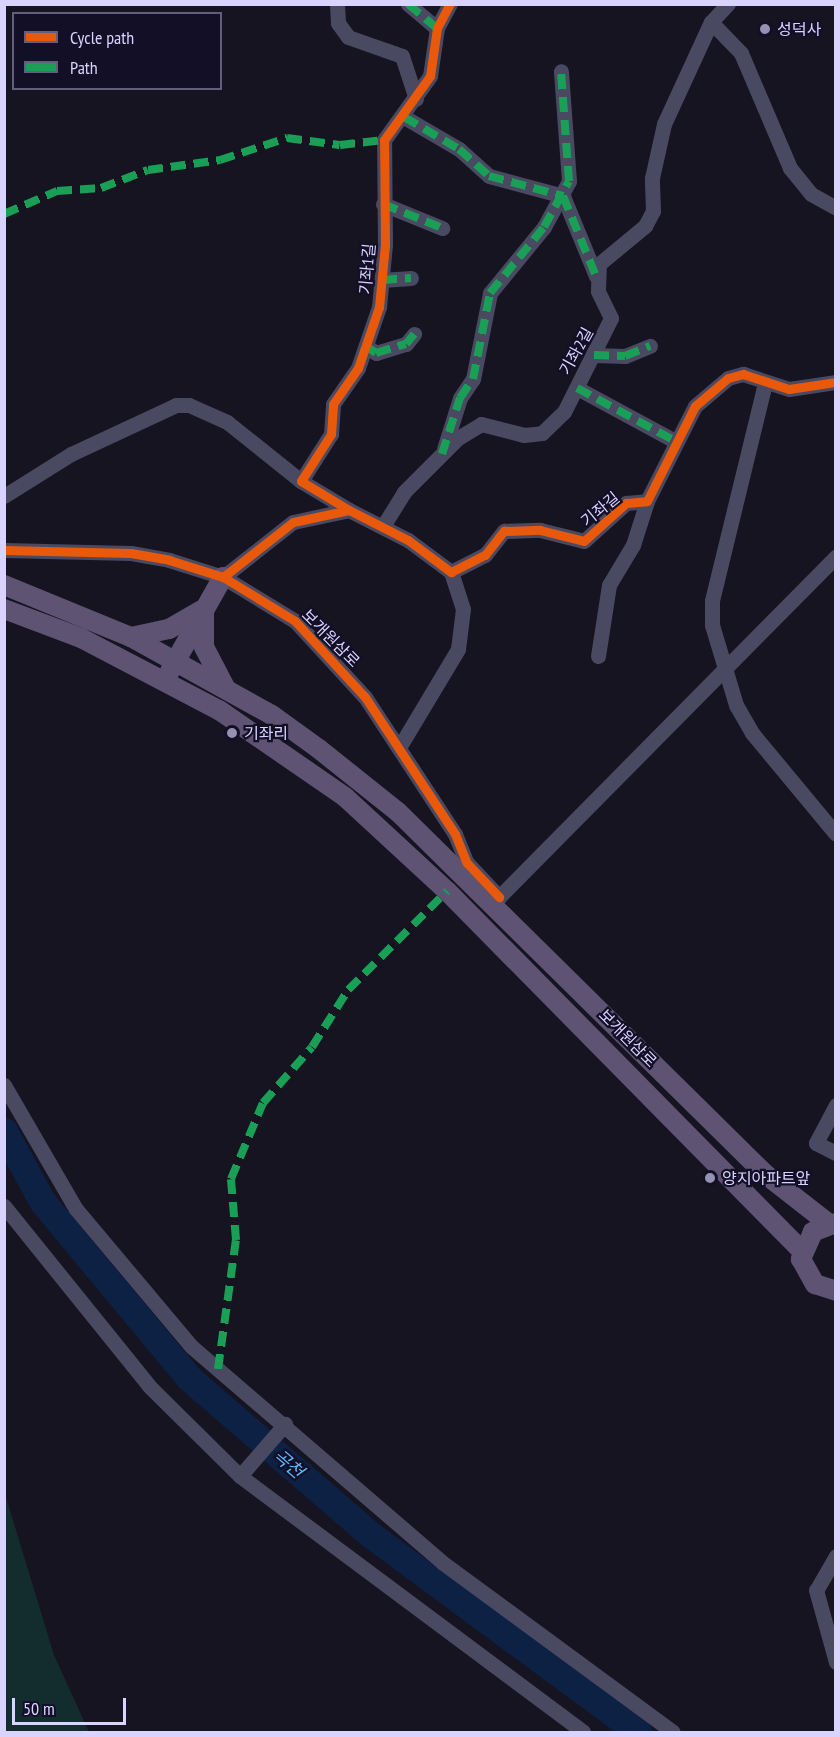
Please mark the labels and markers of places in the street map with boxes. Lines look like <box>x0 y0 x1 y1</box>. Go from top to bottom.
place label: 성덕사 <box>777 19 821 39</box>
marker: 성덕사 <box>758 22 772 36</box>
place label: 기좌리 <box>244 723 288 743</box>
marker: 기좌리 <box>225 726 239 740</box>
place label: 양지아파트앞 <box>722 1168 810 1188</box>
marker: 양지아파트앞 <box>703 1171 717 1185</box>

